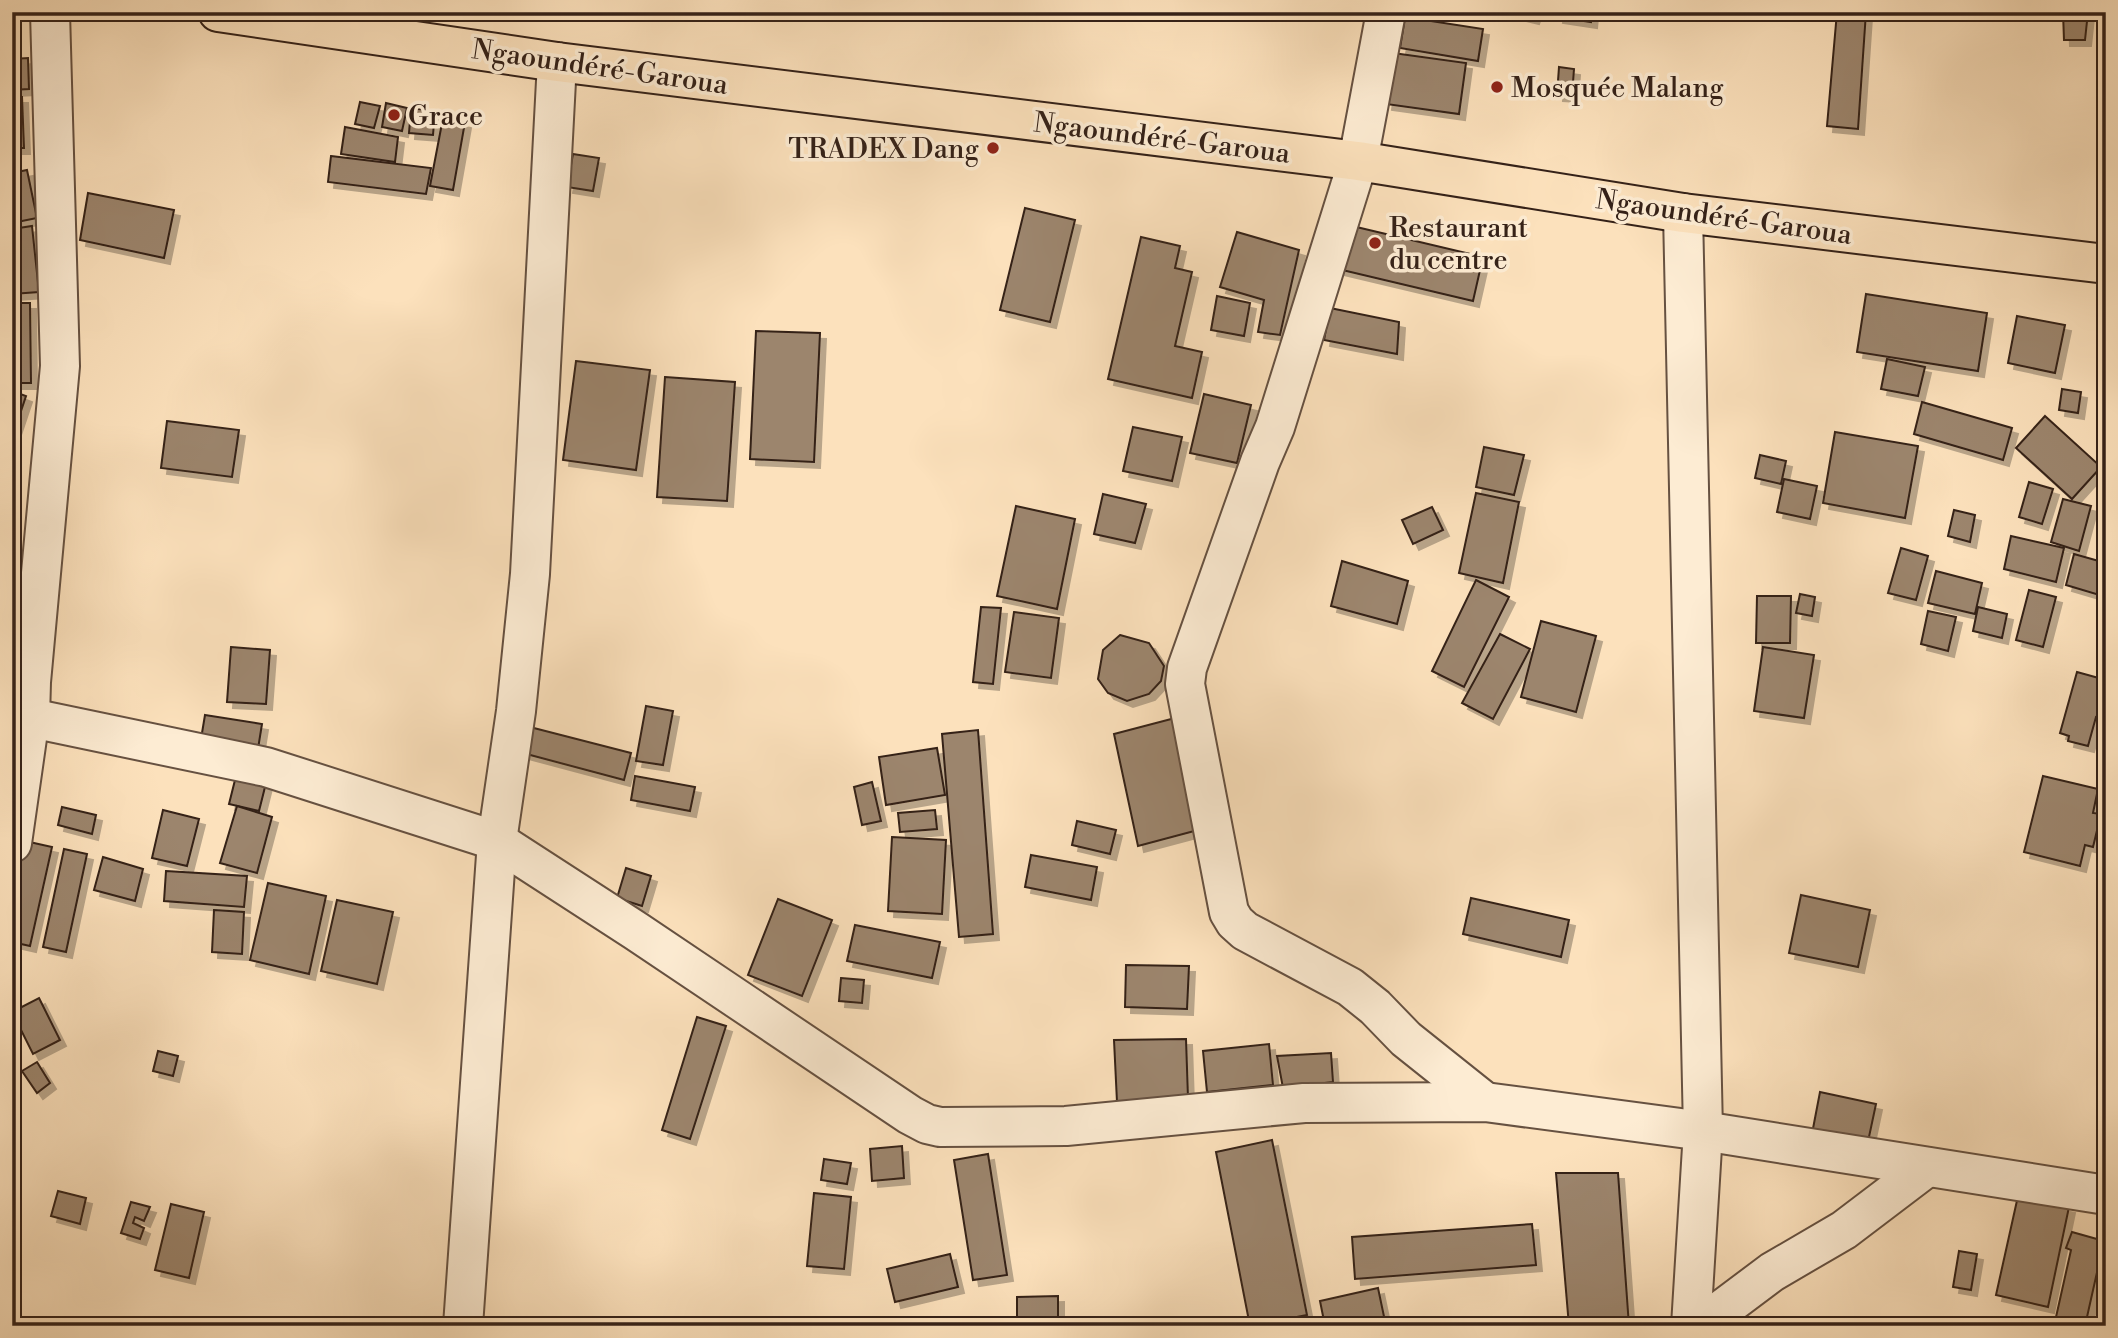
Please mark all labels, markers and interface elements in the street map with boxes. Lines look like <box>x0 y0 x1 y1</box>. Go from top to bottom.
street label: Ngaoundéré-Garoua <box>470 32 731 103</box>
place label: Mosquée Malang <box>1511 71 1724 106</box>
marker: Mosquée Malang <box>1489 79 1505 95</box>
place label: Grace <box>408 99 483 134</box>
street label: Ngaoundéré-Garoua <box>1032 105 1293 172</box>
marker: Grace <box>386 107 402 123</box>
place label: TRADEX Dang <box>788 132 979 167</box>
marker: TRADEX Dang <box>985 140 1001 156</box>
street label: Ngaoundéré-Garoua <box>1594 182 1855 253</box>
place label: Restaurant du centre <box>1389 211 1528 278</box>
marker: Restaurant du centre <box>1367 235 1383 251</box>

